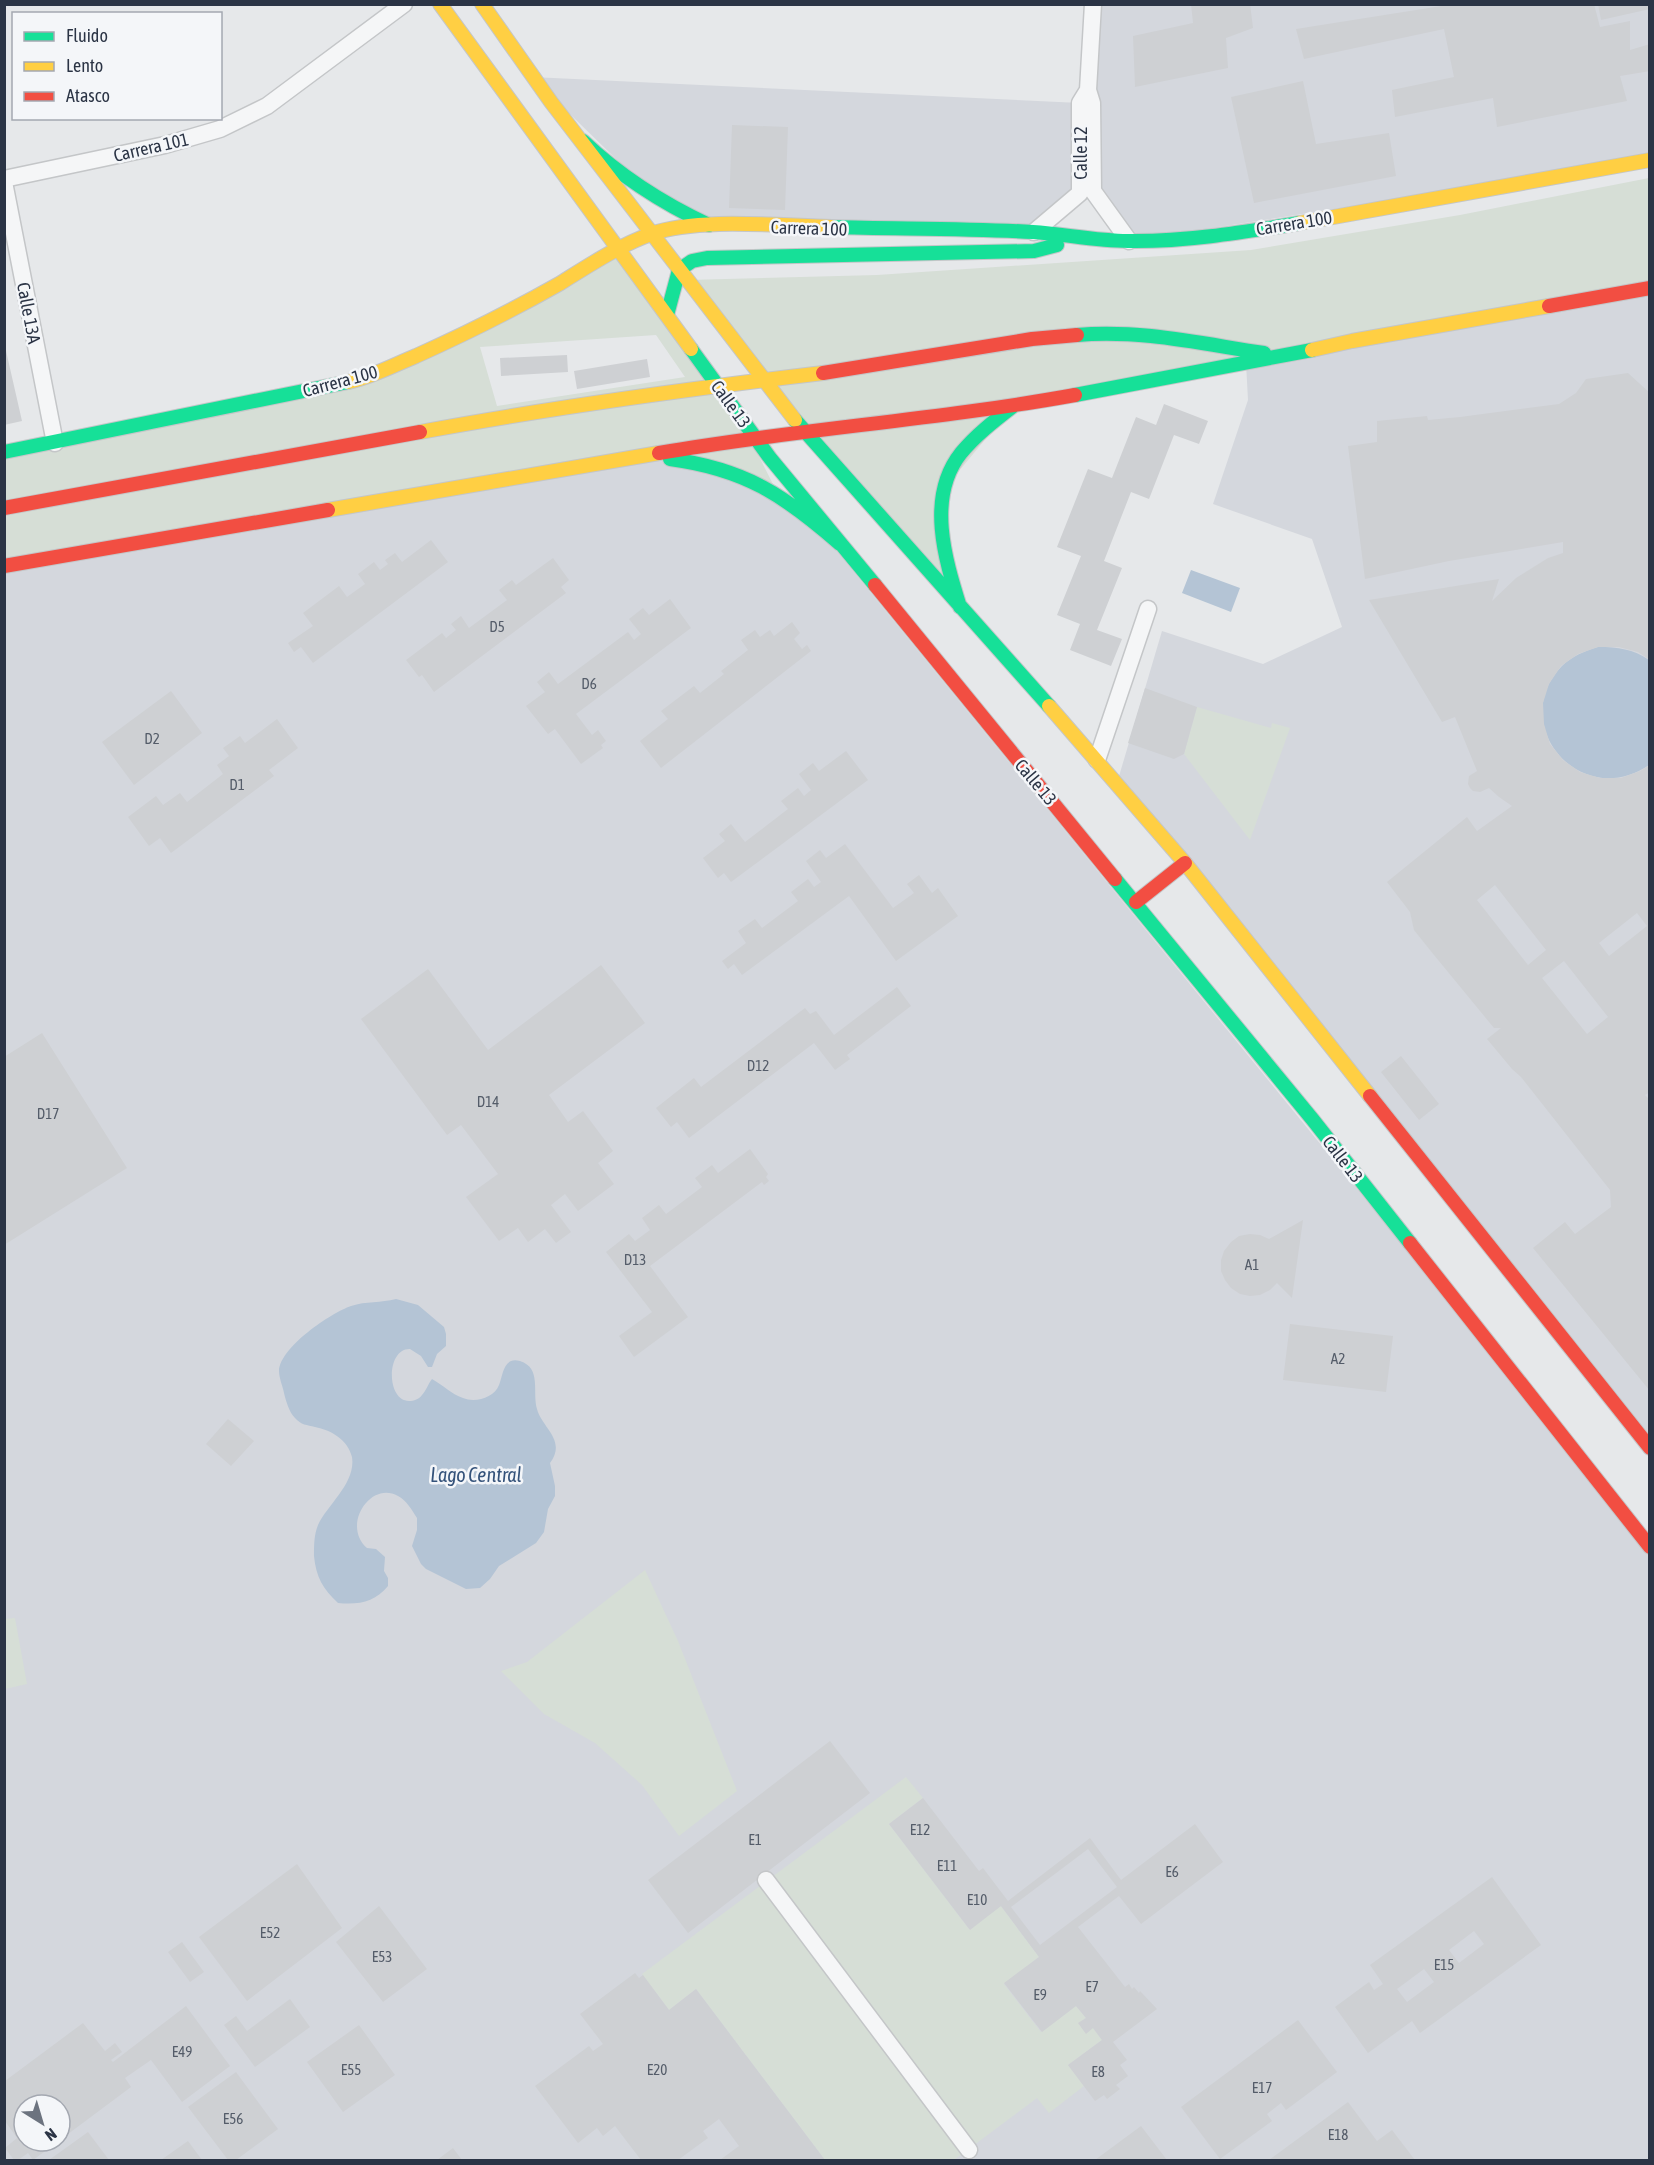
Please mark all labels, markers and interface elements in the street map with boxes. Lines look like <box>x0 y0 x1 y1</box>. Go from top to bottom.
legend <box>12 12 222 120</box>
text: Fluido <box>66 25 108 46</box>
text: Lento <box>66 55 103 76</box>
text: Atasco <box>66 85 110 106</box>
street label: Calle 12 <box>1070 126 1091 180</box>
street label: Carrera 101 <box>111 128 191 166</box>
street label: Carrera 100 <box>1255 207 1333 239</box>
street label: Carrera 100 <box>770 216 848 240</box>
street label: Calle 13A <box>13 280 45 346</box>
street label: Carrera 100 <box>300 361 380 401</box>
street label: Calle 13 <box>707 376 755 432</box>
house number: D5 <box>489 618 505 635</box>
house number: D6 <box>581 675 597 692</box>
house number: D2 <box>144 730 160 747</box>
street label: Calle 13 <box>1011 755 1061 809</box>
house number: D1 <box>229 776 245 793</box>
house number: D12 <box>747 1057 769 1074</box>
house number: D14 <box>477 1093 499 1110</box>
house number: D17 <box>37 1105 59 1122</box>
street label: Calle 13 <box>1318 1131 1368 1187</box>
house number: D13 <box>624 1251 646 1268</box>
house number: A1 <box>1245 1256 1259 1273</box>
house number: A2 <box>1331 1350 1345 1367</box>
water label: Lago Central <box>430 1463 522 1486</box>
house number: E12 <box>910 1821 930 1838</box>
house number: E1 <box>748 1831 762 1848</box>
house number: E11 <box>937 1857 957 1874</box>
house number: E6 <box>1165 1863 1179 1880</box>
house number: E10 <box>967 1891 987 1908</box>
house number: E52 <box>260 1924 280 1941</box>
house number: E53 <box>372 1948 392 1965</box>
house number: E15 <box>1434 1956 1454 1973</box>
house number: E7 <box>1085 1978 1099 1995</box>
house number: E9 <box>1033 1986 1047 2003</box>
house number: E49 <box>172 2043 192 2060</box>
house number: E55 <box>341 2061 361 2078</box>
house number: E20 <box>647 2061 667 2078</box>
house number: E8 <box>1091 2063 1105 2080</box>
house number: E17 <box>1252 2079 1272 2096</box>
north arrow <box>12 2093 72 2153</box>
house number: E56 <box>223 2110 243 2127</box>
text: N <box>42 2125 60 2145</box>
house number: E18 <box>1328 2126 1348 2143</box>

